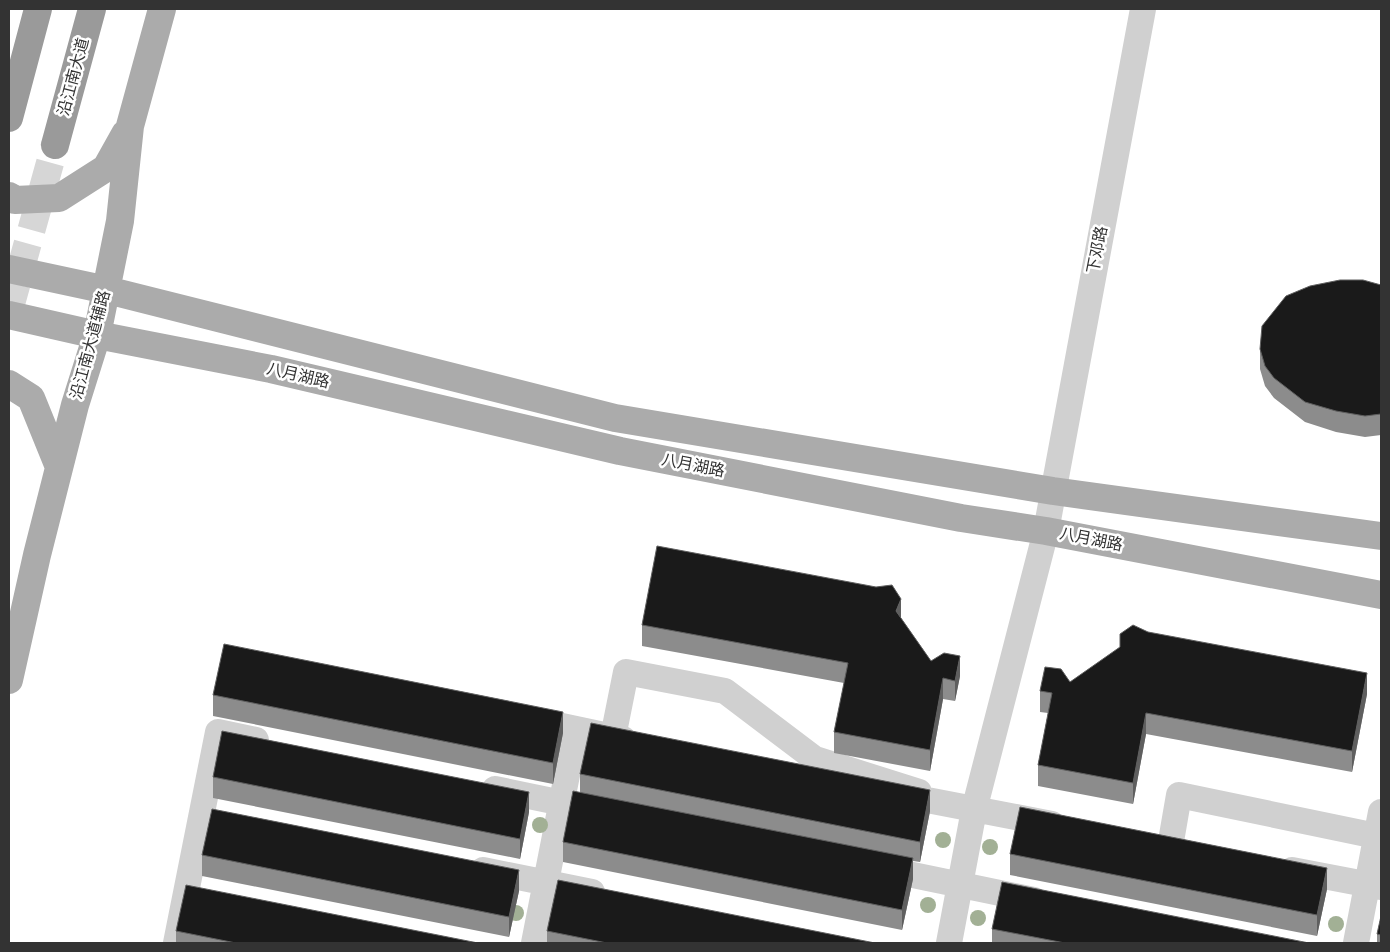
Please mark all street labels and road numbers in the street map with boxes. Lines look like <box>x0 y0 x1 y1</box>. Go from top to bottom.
street label: 沿江南大道 <box>54 36 94 118</box>
street label: 下邓路 <box>1084 225 1112 275</box>
street label: 沿江南大道辅路 <box>67 288 115 402</box>
street label: 八月湖路 <box>265 360 331 392</box>
street label: 八月湖路 <box>660 451 726 481</box>
street label: 八月湖路 <box>1058 525 1124 555</box>

